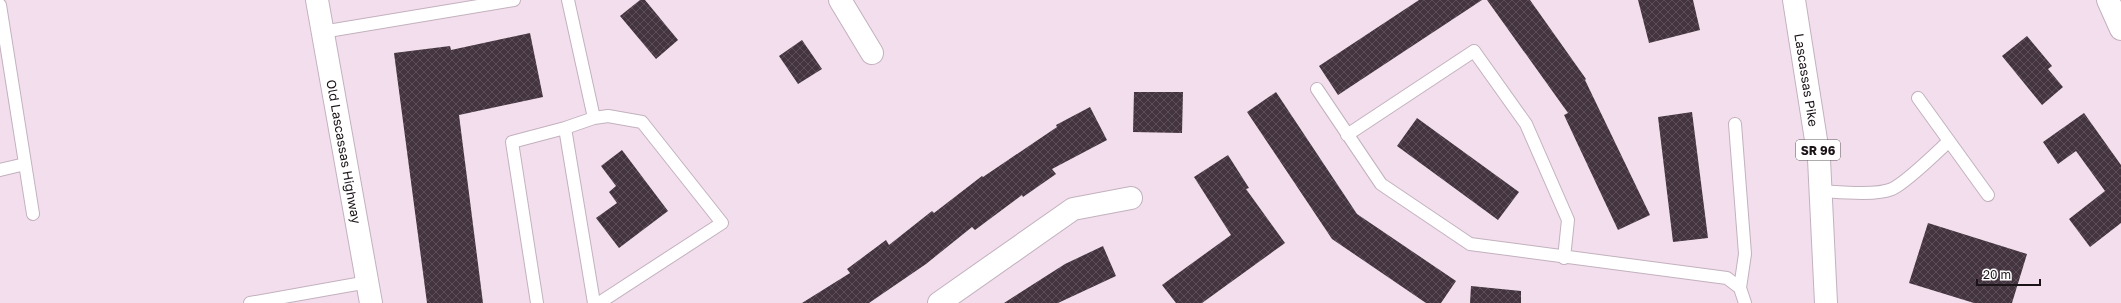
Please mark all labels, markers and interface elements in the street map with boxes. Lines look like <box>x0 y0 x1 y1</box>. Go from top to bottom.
street label: Lascassas Pike <box>1791 32 1822 128</box>
street label: Old Lascassas Highway <box>323 78 365 226</box>
road number: SR 96 <box>1796 140 1840 160</box>
scale bar <box>1977 261 2040 287</box>
text: 20 m <box>1983 267 2011 282</box>

